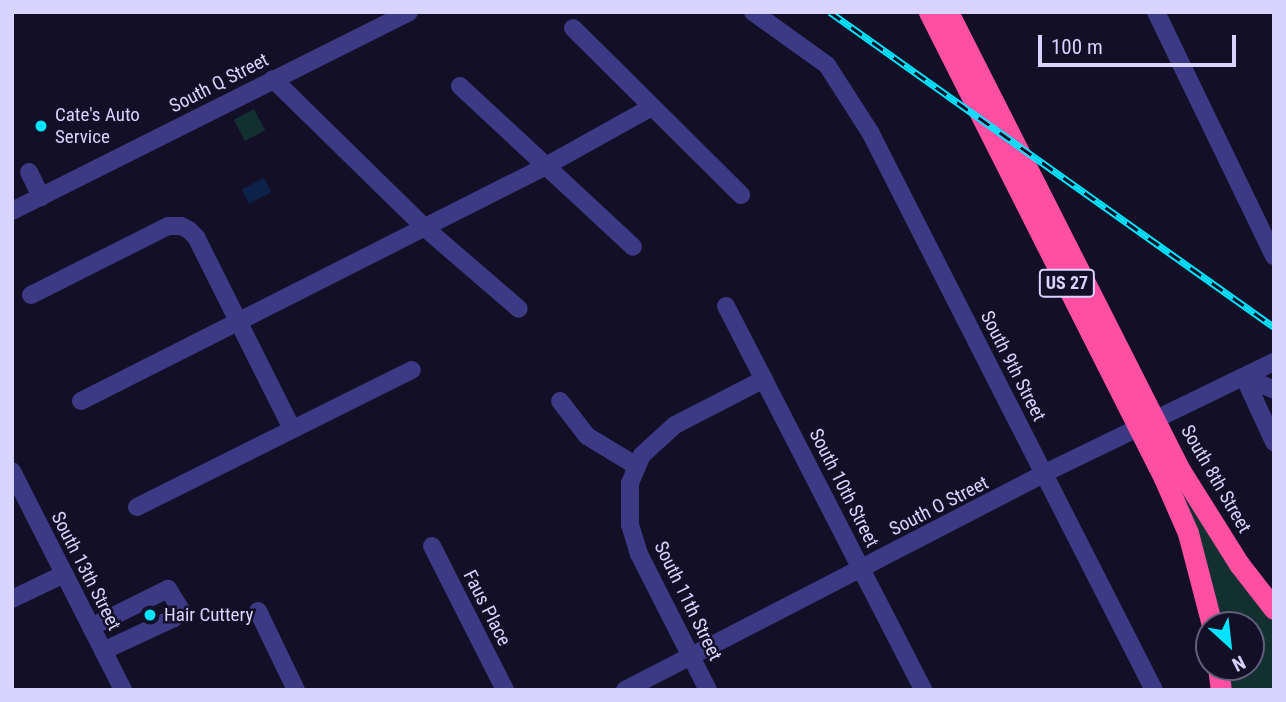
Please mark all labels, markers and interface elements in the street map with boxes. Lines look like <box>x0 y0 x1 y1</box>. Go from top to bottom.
scale bar <box>1041 21 1239 65</box>
text: 100 m <box>1051 35 1103 59</box>
street label: South Q Street <box>166 48 272 118</box>
place label: Cate's Auto Service <box>55 104 140 148</box>
marker: Cate's Auto Service <box>33 118 49 134</box>
road number: US 27 <box>1037 268 1097 298</box>
street label: South 9th Street <box>975 307 1051 425</box>
street label: South 8th Street <box>1176 421 1256 537</box>
street label: South 10th Street <box>804 425 884 551</box>
street label: South O Street <box>886 471 992 541</box>
street label: South 13th Street <box>46 508 126 634</box>
street label: South 11th Street <box>649 538 727 664</box>
street label: Faus Place <box>458 566 516 650</box>
place label: Hair Cuttery <box>164 604 253 626</box>
marker: Hair Cuttery <box>142 607 158 623</box>
north arrow <box>1195 611 1265 681</box>
text: N <box>1228 650 1249 676</box>

